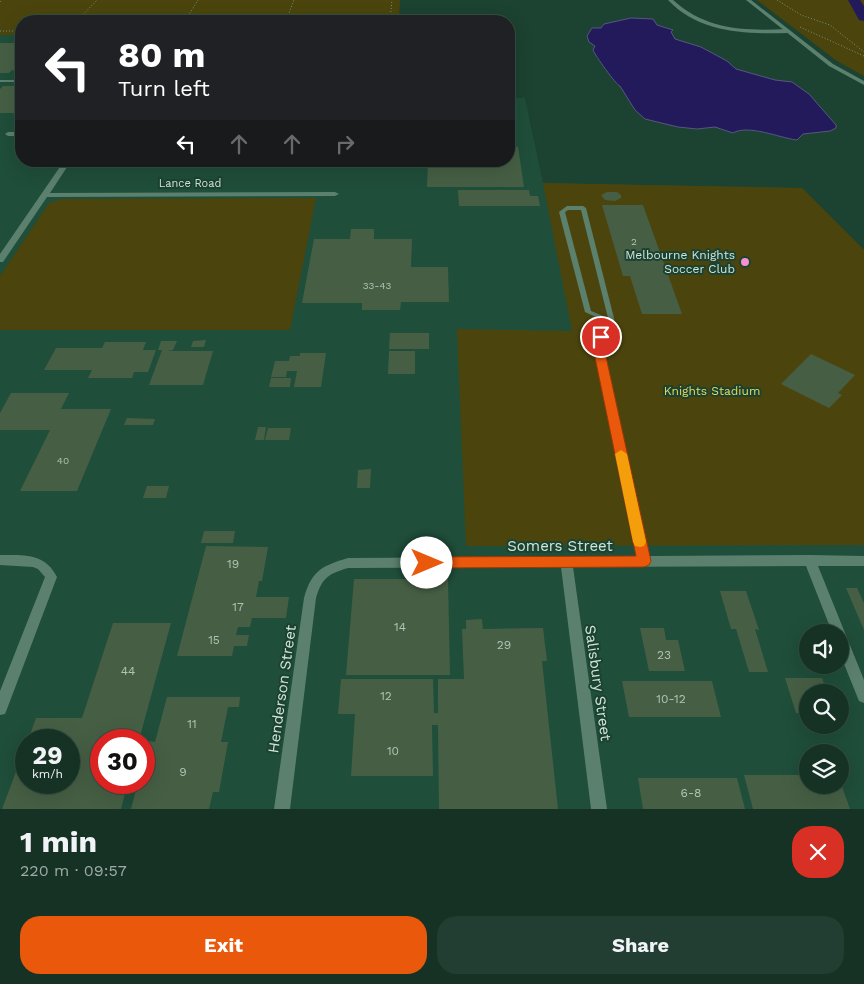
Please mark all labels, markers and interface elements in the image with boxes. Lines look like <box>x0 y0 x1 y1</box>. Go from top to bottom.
text: 80 m <box>118 34 205 76</box>
icon: left <box>35 35 100 100</box>
text: Turn left <box>118 76 210 101</box>
icon: left <box>172 130 200 158</box>
icon: ahead <box>225 130 253 158</box>
icon: ahead <box>278 130 306 158</box>
icon: right <box>331 130 359 158</box>
street label: Lance Road <box>159 177 221 190</box>
house number: 2 <box>631 236 637 247</box>
place label: Melbourne Knights Soccer Club <box>625 248 735 276</box>
marker: Melbourne Knights Soccer Club <box>739 256 751 268</box>
house number: 33-43 <box>363 280 392 291</box>
pin <box>580 316 622 358</box>
icon: arrive <box>587 323 615 351</box>
park label: Knights Stadium <box>664 384 760 398</box>
house number: 40 <box>57 455 69 466</box>
position arrow <box>400 536 452 588</box>
street label: Somers Street <box>507 537 613 555</box>
house number: 19 <box>227 557 239 571</box>
house number: 17 <box>232 600 244 614</box>
house number: 14 <box>394 620 406 634</box>
street label: Henderson Street <box>264 623 300 754</box>
street label: Salisbury Street <box>581 624 615 743</box>
map controls <box>799 624 849 794</box>
button: sound <box>799 624 849 674</box>
house number: 15 <box>208 633 220 647</box>
house number: 29 <box>497 638 511 652</box>
house number: 23 <box>657 648 671 662</box>
house number: 44 <box>121 664 135 678</box>
button: search <box>799 684 849 734</box>
house number: 12 <box>380 689 392 703</box>
house number: 10-12 <box>656 692 686 706</box>
house number: 11 <box>187 717 197 731</box>
speed limit sign: 30 <box>90 729 155 794</box>
text: 29 <box>32 741 63 770</box>
house number: 10 <box>387 744 399 758</box>
button: layers <box>799 744 849 794</box>
house number: 9 <box>179 765 187 779</box>
text: km/h <box>32 767 63 781</box>
house number: 6-8 <box>681 786 701 800</box>
text: 1 min <box>20 824 97 859</box>
button: close <box>792 826 844 878</box>
text: 220 m · 09:57 <box>20 861 127 880</box>
button: Exit <box>20 916 427 974</box>
button: Share <box>437 916 844 974</box>

